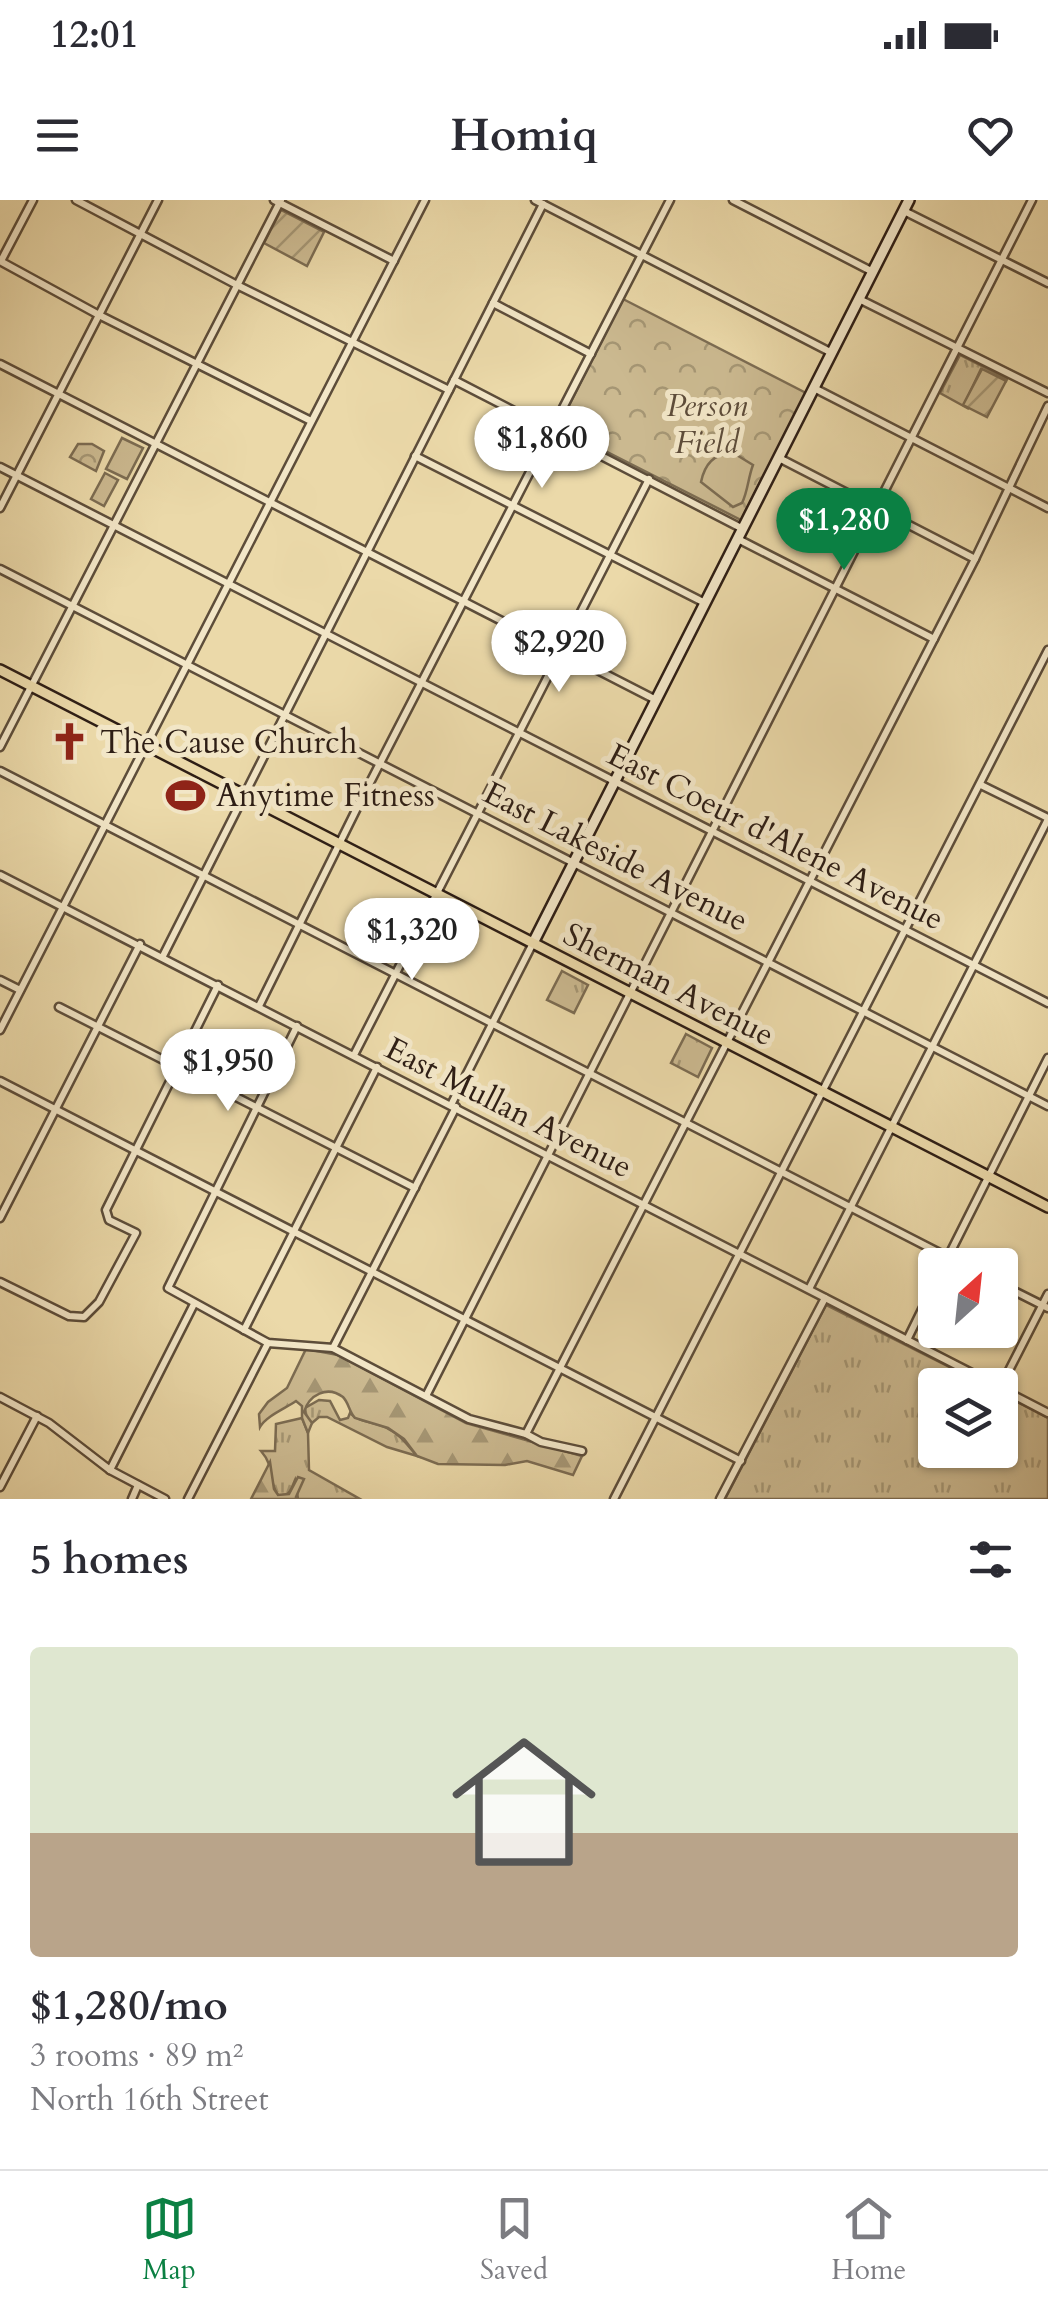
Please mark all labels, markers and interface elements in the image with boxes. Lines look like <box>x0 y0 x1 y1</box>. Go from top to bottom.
text: 12:01 <box>50 9 139 61</box>
text: Homiq <box>450 105 598 166</box>
icon: menu <box>30 108 85 163</box>
icon: heart <box>963 108 1018 163</box>
park label: Person Field <box>666 384 748 465</box>
pin: $1,860 <box>461 406 623 491</box>
text: $1,860 <box>496 416 588 460</box>
pin: $1,280 <box>763 488 925 573</box>
text: $1,280 <box>798 498 890 542</box>
pin: $2,920 <box>478 610 640 695</box>
text: $2,920 <box>513 620 605 664</box>
church icon: The Cause Church <box>49 721 91 763</box>
place label: The Cause Church <box>100 721 358 765</box>
street label: East Coeur d'Alene Avenue <box>600 733 951 941</box>
street label: East Lakeside Avenue <box>476 771 755 943</box>
sports icon: Anytime Fitness <box>165 774 207 816</box>
place label: Anytime Fitness <box>216 774 435 818</box>
pin: $1,320 <box>331 898 493 983</box>
text: $1,320 <box>366 908 458 952</box>
street label: Sherman Avenue <box>556 913 782 1057</box>
street label: East Mullan Avenue <box>378 1027 639 1189</box>
pin: $1,950 <box>147 1029 309 1114</box>
text: $1,950 <box>182 1039 274 1083</box>
north arrow <box>918 1248 1018 1348</box>
map controls <box>918 1248 1018 1468</box>
button: layers <box>918 1368 1018 1468</box>
text: 5 homes <box>30 1531 188 1588</box>
icon: filters <box>963 1532 1018 1587</box>
icon: home <box>434 1712 614 1892</box>
text: $1,280/mo <box>30 1977 228 2034</box>
text: 3 rooms · 89 m² <box>30 2034 243 2078</box>
text: North 16th Street <box>30 2078 269 2122</box>
tab: Map <box>142 2191 197 2289</box>
tab: Saved <box>480 2191 548 2289</box>
tab: Home <box>831 2191 906 2289</box>

